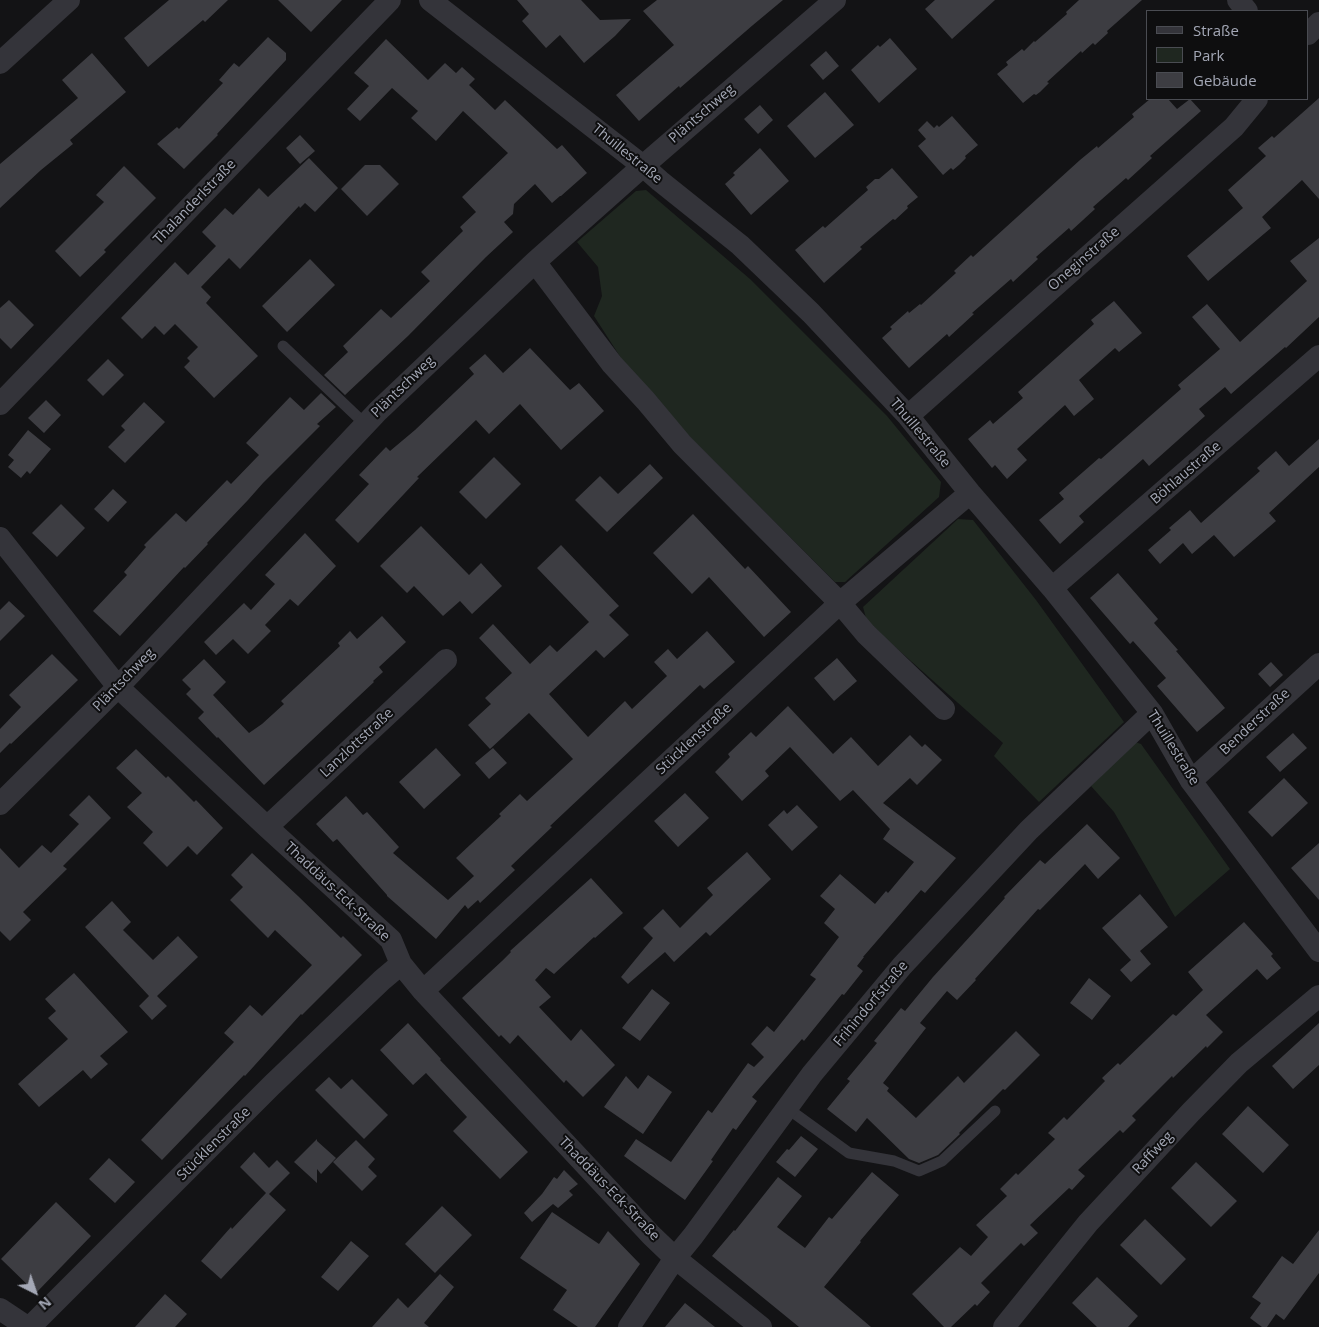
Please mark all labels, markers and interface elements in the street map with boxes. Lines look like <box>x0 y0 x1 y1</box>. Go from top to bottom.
legend <box>1146 10 1309 100</box>
text: Straße <box>1193 20 1239 40</box>
text: Park <box>1193 45 1224 65</box>
text: Gebäude <box>1193 70 1257 90</box>
street label: Pläntschweg <box>666 81 738 147</box>
street label: Thuillestraße <box>589 121 665 187</box>
street label: Thalanderlstraße <box>150 156 240 248</box>
street label: Oneginstraße <box>1045 224 1123 294</box>
street label: Pläntschweg <box>368 353 438 421</box>
street label: Thuillestraße <box>886 395 954 471</box>
street label: Böhlaustraße <box>1147 438 1225 508</box>
street label: Pläntschweg <box>90 645 158 715</box>
street label: Benderstraße <box>1217 685 1293 759</box>
street label: Stücklenstraße <box>653 700 735 778</box>
street label: Lanzlottstraße <box>317 705 397 781</box>
street label: Thuillestraße <box>1143 707 1203 789</box>
street label: Thaddäus-Eck-Straße <box>281 839 393 945</box>
street label: Frihindorfstraße <box>830 958 912 1050</box>
street label: Stücklenstraße <box>174 1104 254 1184</box>
street label: Raffweg <box>1129 1128 1177 1178</box>
street label: Thaddäus-Eck-Straße <box>555 1134 663 1244</box>
north arrow <box>10 1267 60 1317</box>
text: N <box>35 1293 56 1315</box>

